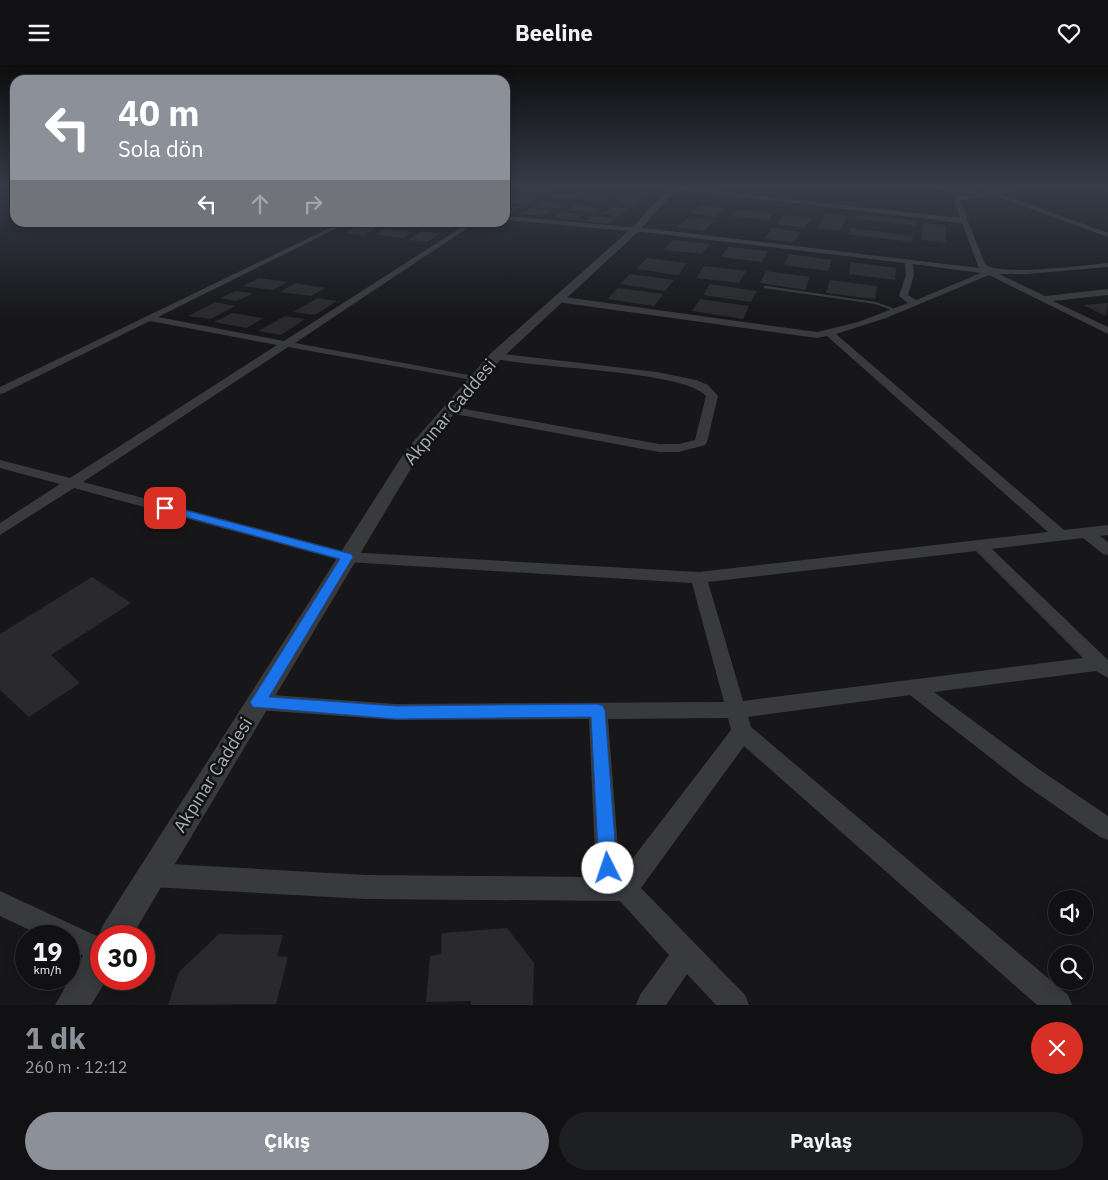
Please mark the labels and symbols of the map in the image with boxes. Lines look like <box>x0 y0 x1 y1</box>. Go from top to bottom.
street label: Akpınar Caddesi <box>399 354 501 469</box>
pin <box>144 487 186 529</box>
street label: Akpınar Caddesi <box>168 713 257 837</box>
position arrow <box>581 841 633 893</box>
speed limit sign: 30 <box>90 925 155 990</box>

